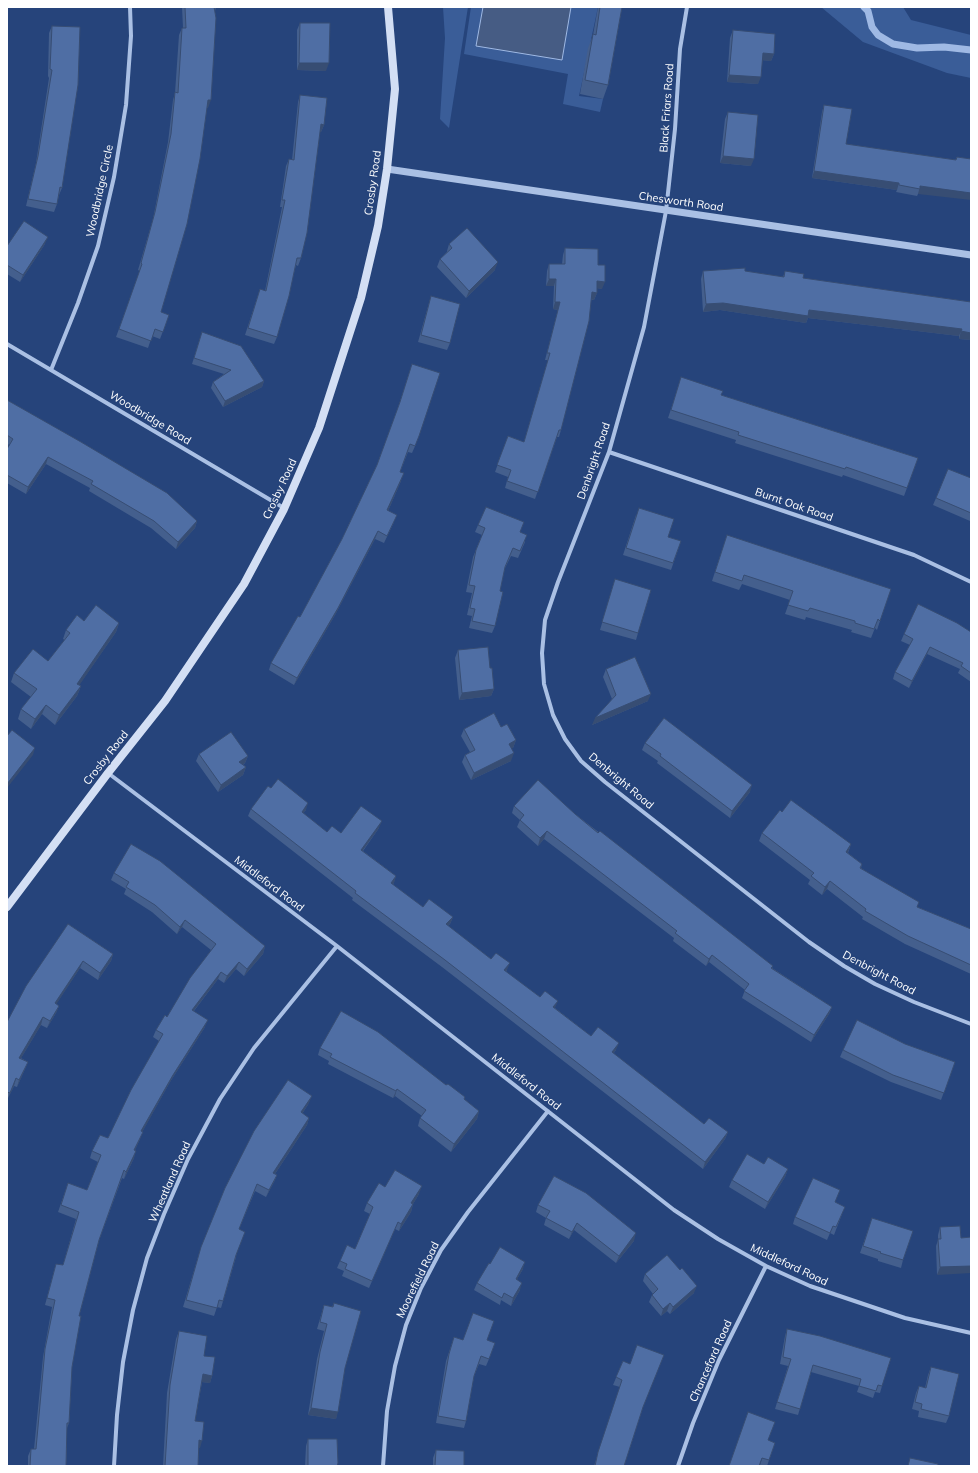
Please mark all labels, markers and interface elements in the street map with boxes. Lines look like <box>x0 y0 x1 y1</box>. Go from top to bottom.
street label: Black Friars Road <box>657 63 677 153</box>
street label: Woodbridge Circle <box>84 144 116 238</box>
street label: Crosby Road <box>362 150 384 216</box>
street label: Chesworth Road <box>638 190 724 214</box>
street label: Woodbridge Road <box>107 388 193 448</box>
street label: Denbright Road <box>575 421 613 501</box>
street label: Crosby Road <box>260 457 300 521</box>
street label: Burnt Oak Road <box>753 485 835 525</box>
street label: Crosby Road <box>81 728 131 788</box>
street label: Denbright Road <box>586 750 656 812</box>
street label: Middleford Road <box>231 853 307 915</box>
street label: Denbright Road <box>840 948 918 998</box>
street label: Middleford Road <box>489 1051 563 1113</box>
street label: Wheatland Road <box>146 1139 194 1225</box>
street label: Moorefield Road <box>394 1240 442 1320</box>
street label: Middleford Road <box>748 1241 830 1289</box>
street label: Chanceford Road <box>687 1318 735 1404</box>

